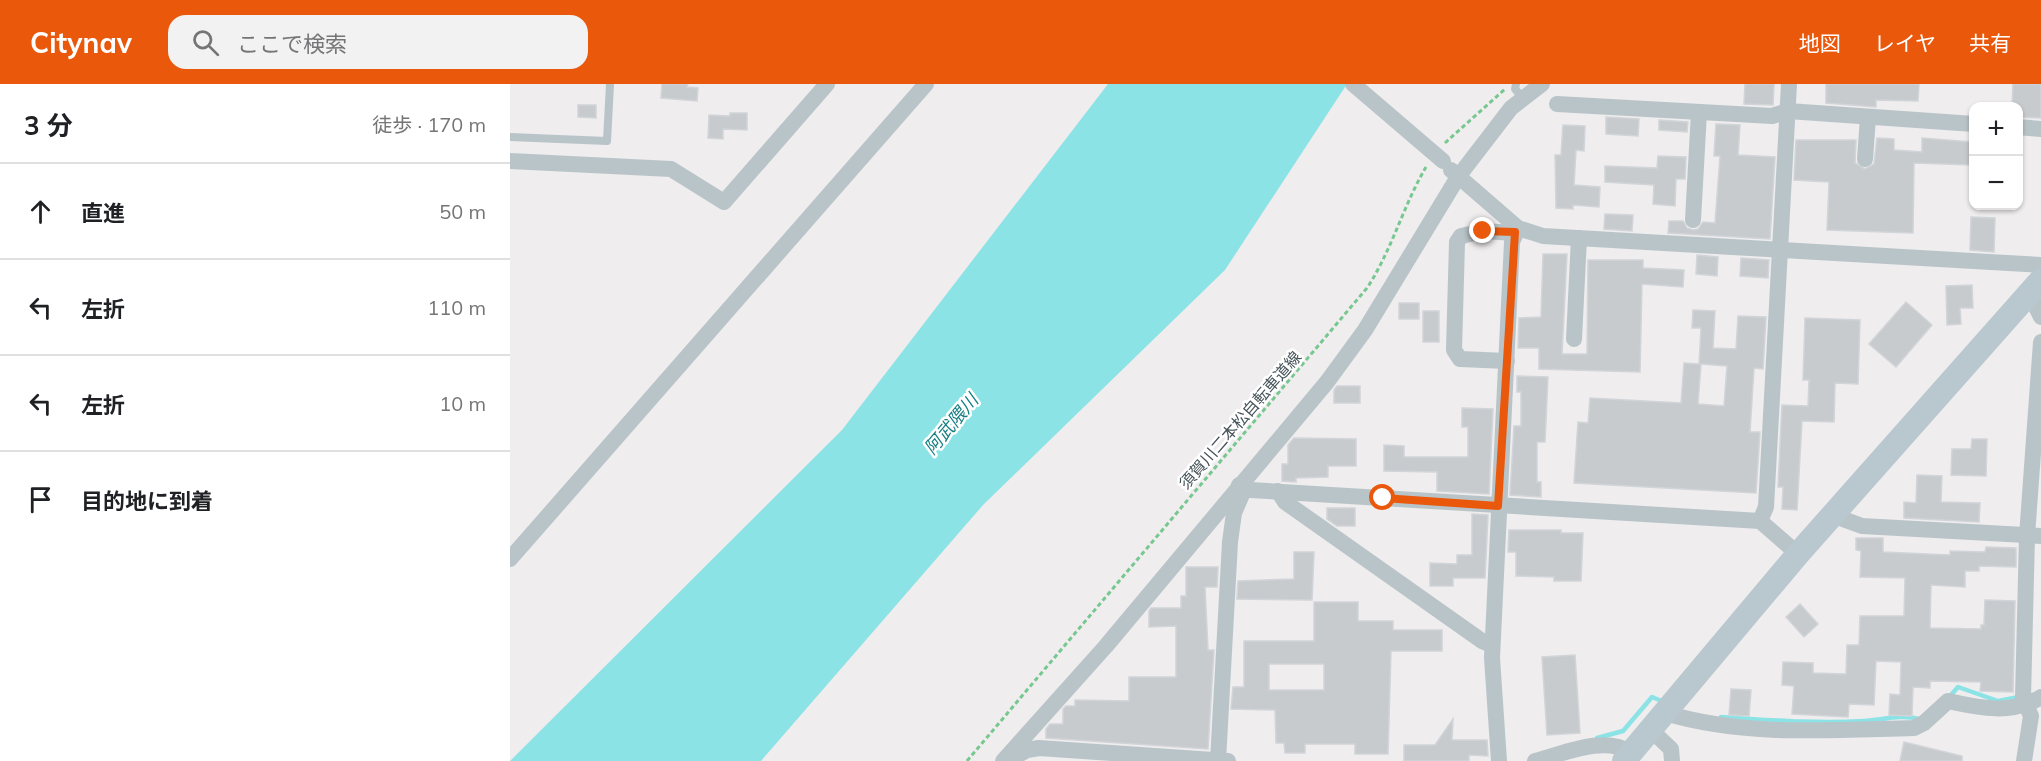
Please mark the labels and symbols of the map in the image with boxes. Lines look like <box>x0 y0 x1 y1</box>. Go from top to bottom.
route end <box>1469 217 1495 243</box>
street label: 須賀川二本松自転車道線 <box>1175 347 1305 493</box>
water label: 阿武隈川 <box>919 387 984 459</box>
route start <box>1369 484 1395 510</box>

